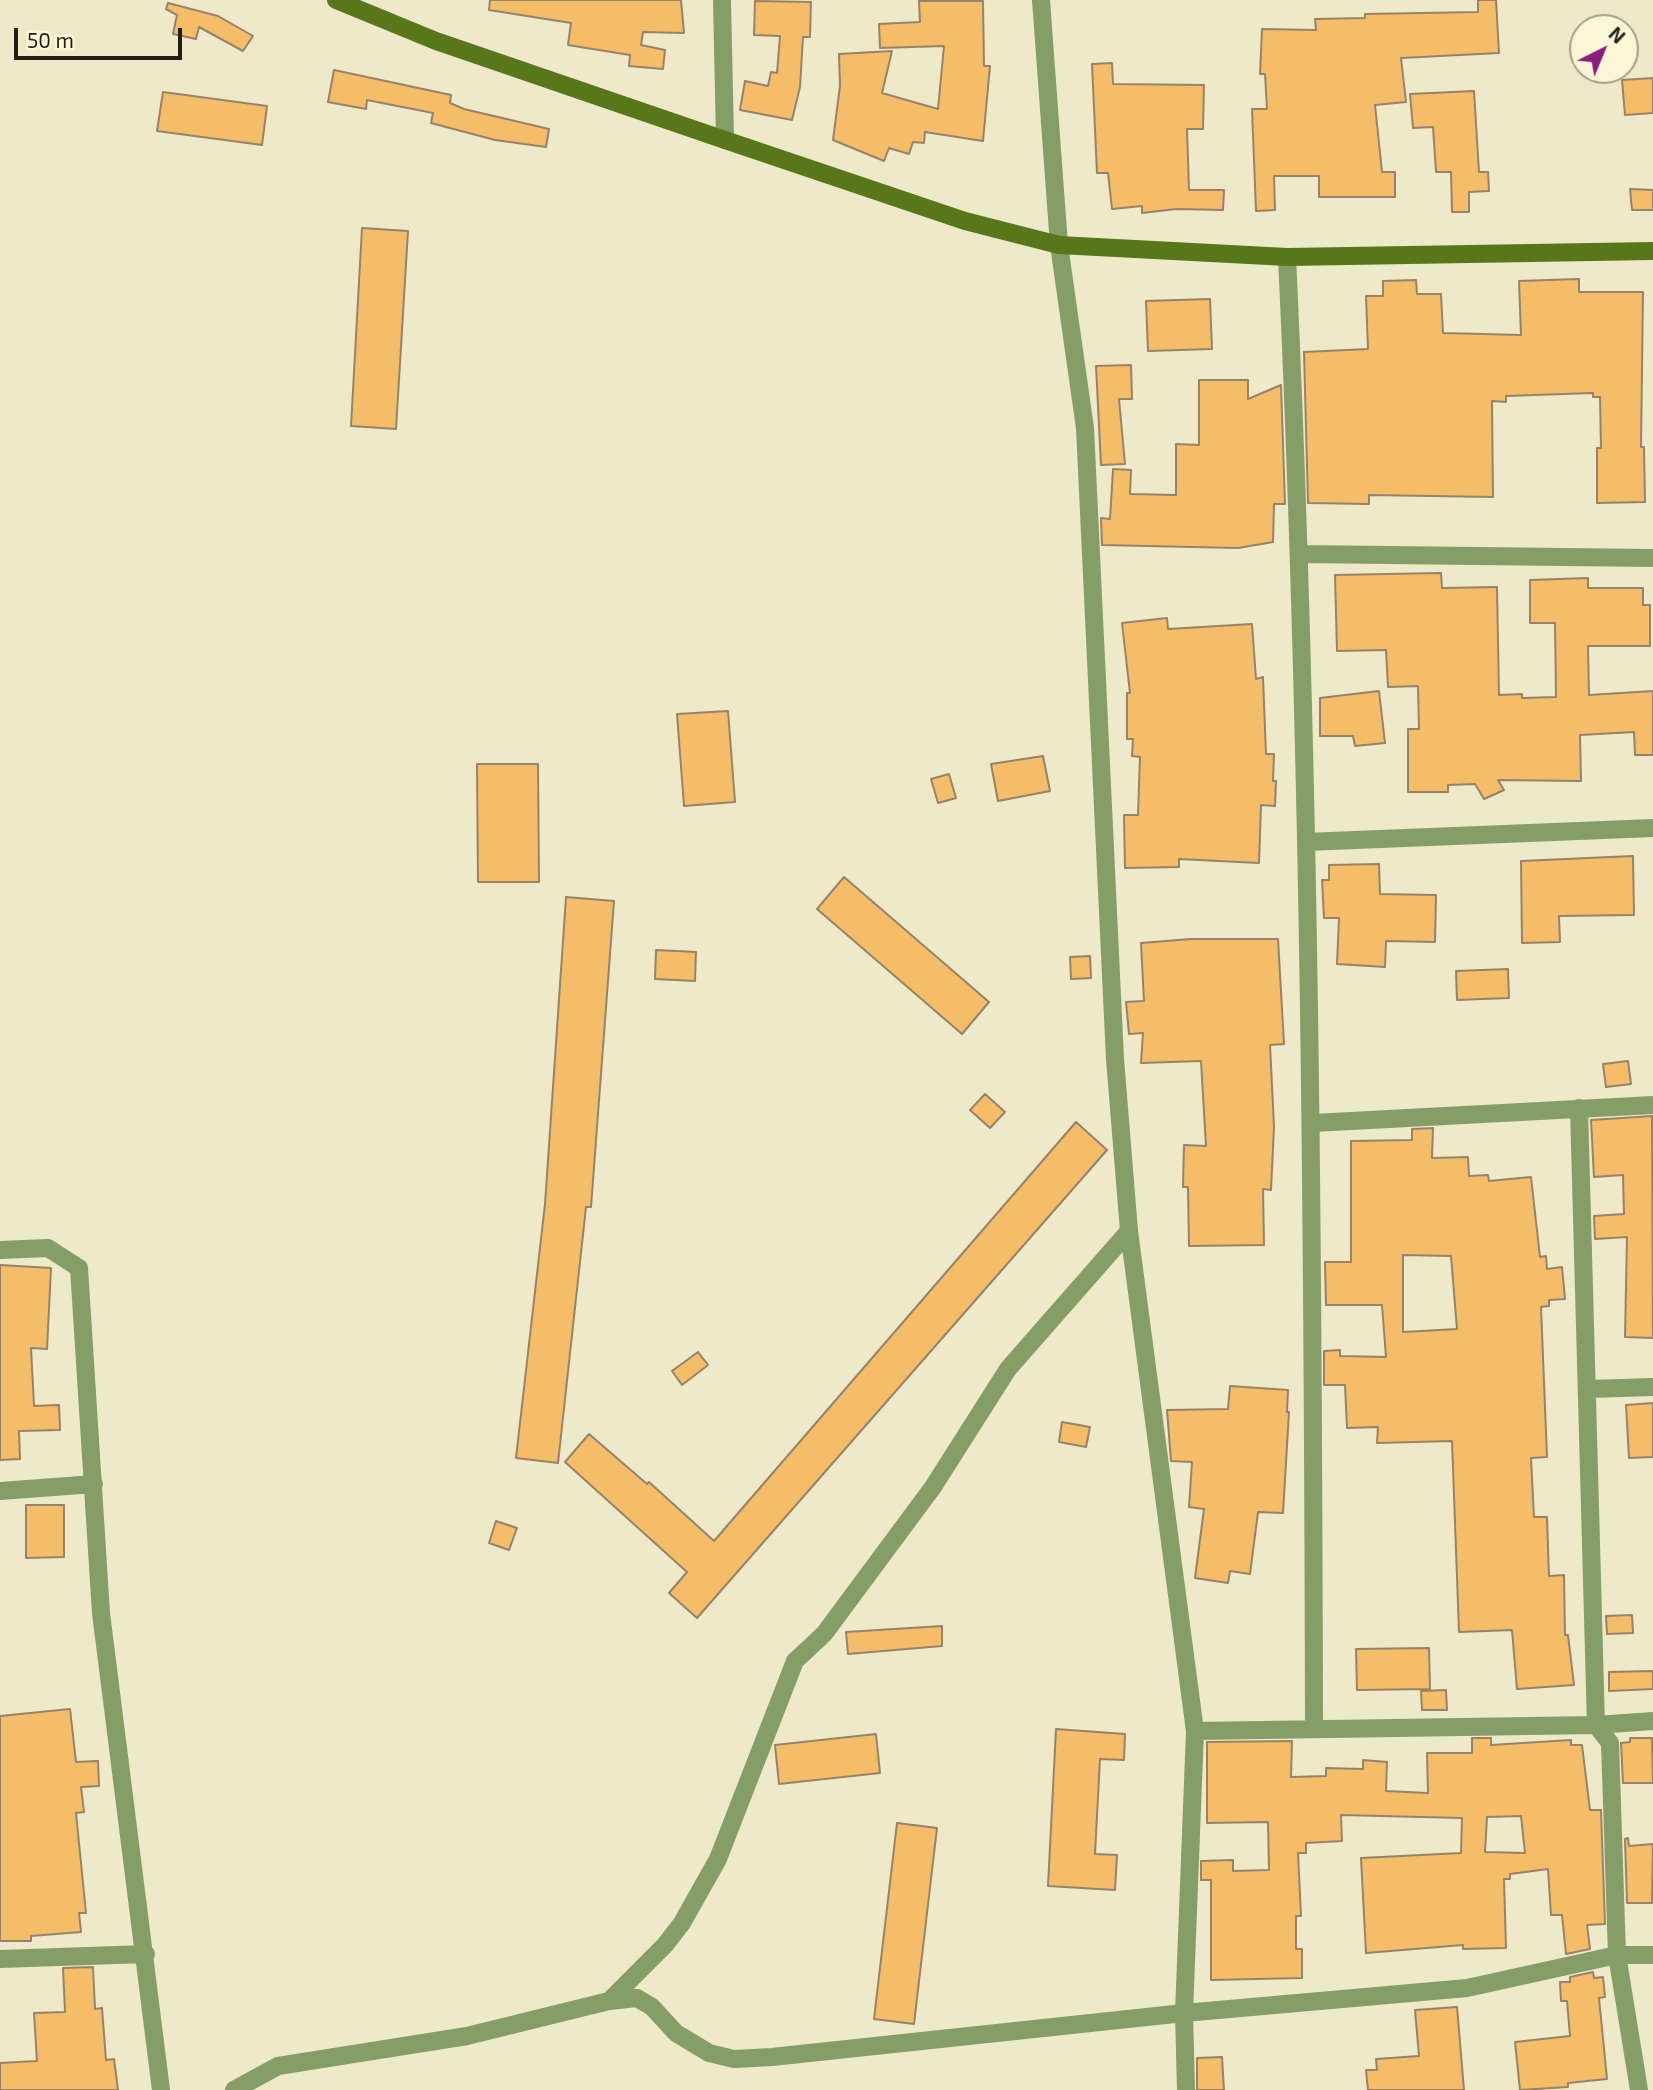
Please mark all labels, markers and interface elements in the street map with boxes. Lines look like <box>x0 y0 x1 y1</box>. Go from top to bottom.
scale bar <box>18 14 186 58</box>
north arrow <box>1569 14 1639 84</box>
text: N <box>1604 22 1630 48</box>
text: 50 m <box>27 27 74 52</box>

